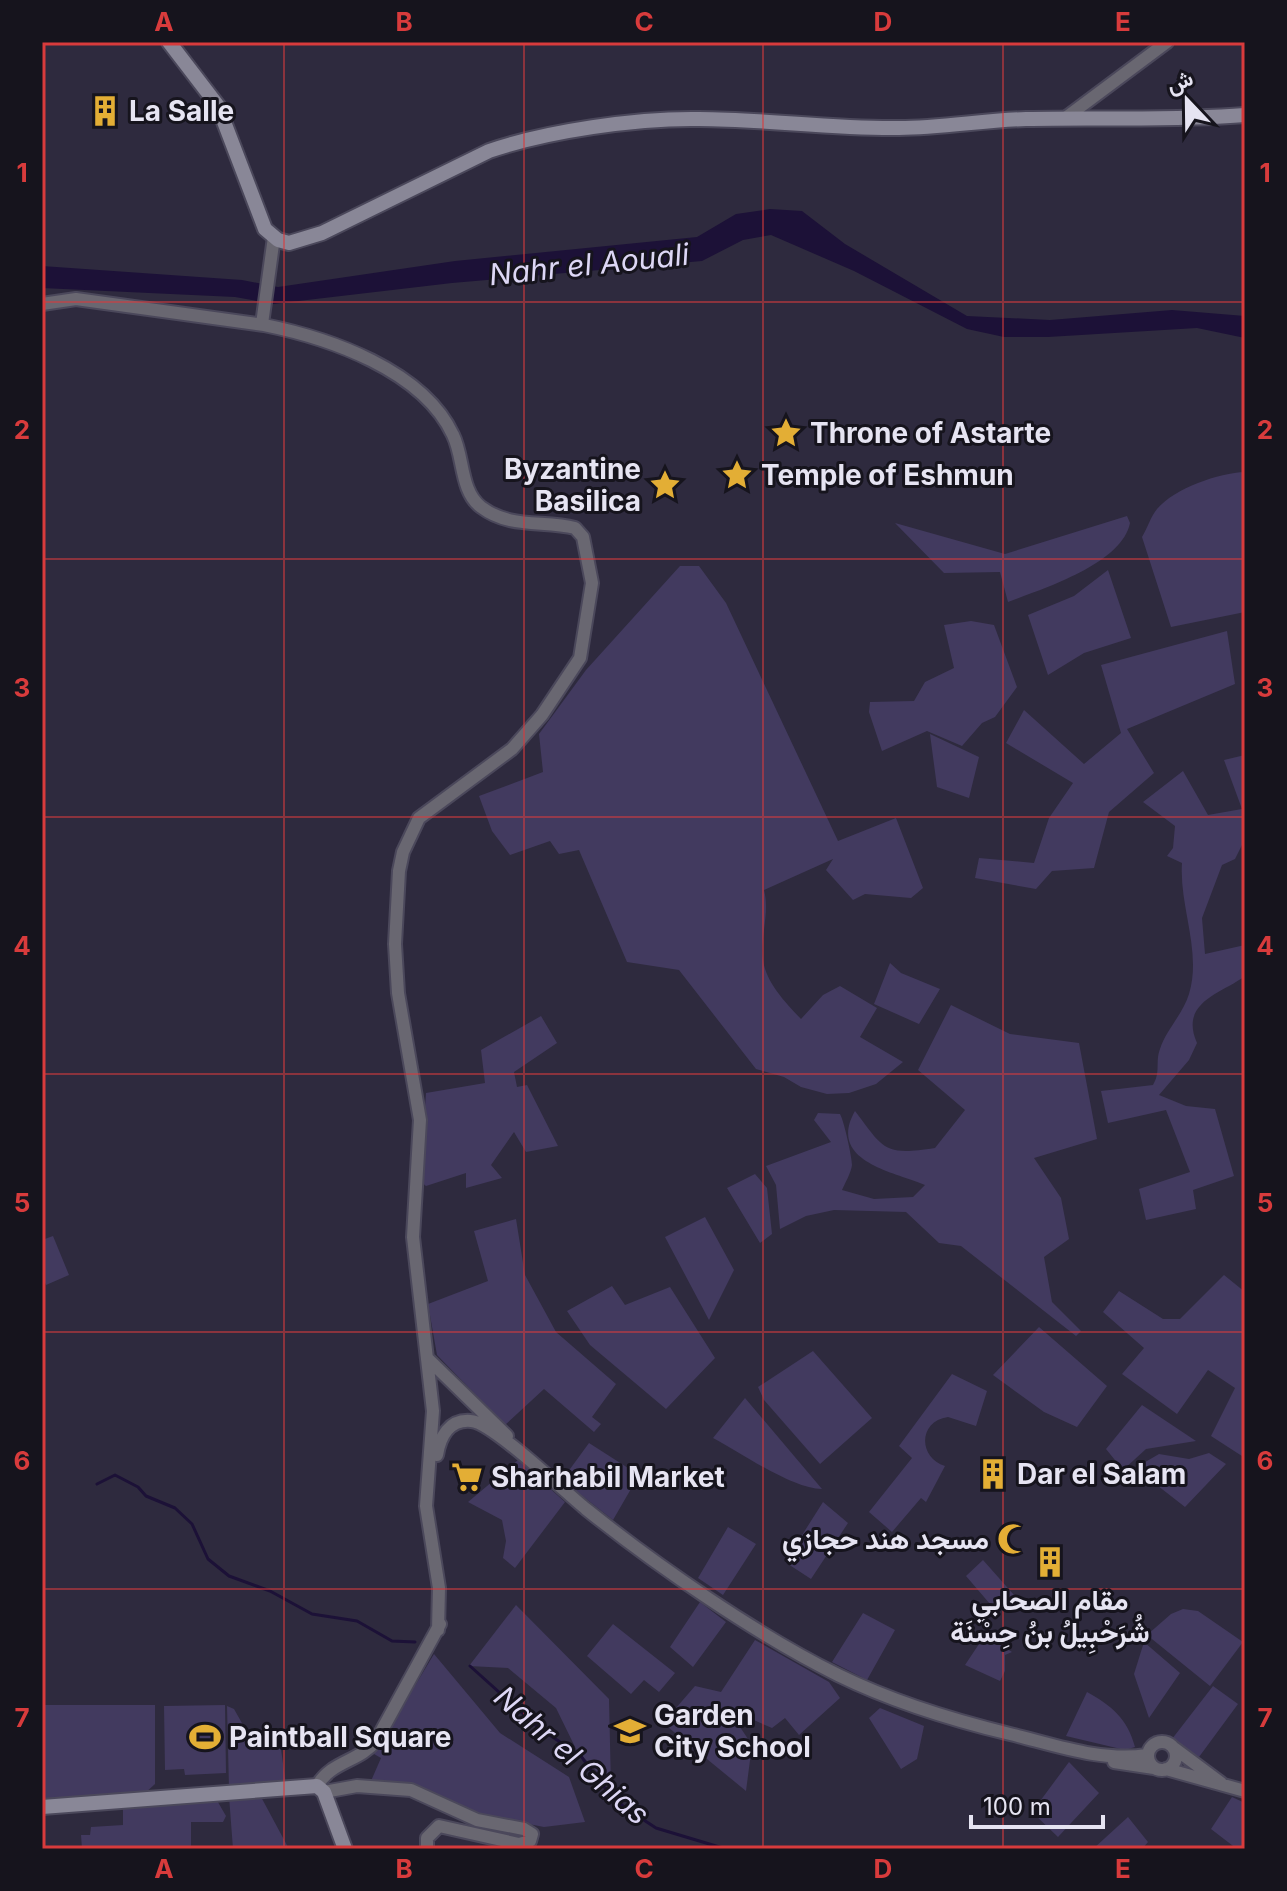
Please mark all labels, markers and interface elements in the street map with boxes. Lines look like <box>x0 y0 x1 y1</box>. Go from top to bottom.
text: A <box>154 6 174 37</box>
text: B <box>395 6 413 37</box>
text: C <box>634 6 654 37</box>
text: D <box>874 6 892 37</box>
text: E <box>1115 6 1131 37</box>
north arrow <box>1147 60 1227 140</box>
text: ش <box>1162 64 1197 99</box>
building icon: La Salle <box>88 94 122 128</box>
place label: La Salle <box>129 94 234 128</box>
text: 1 <box>16 157 28 188</box>
text: 1 <box>1259 157 1271 188</box>
water label: Nahr el Aouali <box>487 236 691 292</box>
text: 2 <box>14 414 30 445</box>
text: 2 <box>1257 414 1273 445</box>
place icon: Throne of Astarte <box>769 416 803 450</box>
place label: Throne of Astarte <box>810 416 1051 450</box>
place label: Byzantine Basilica <box>504 452 641 518</box>
place icon: Temple of Eshmun <box>720 458 754 492</box>
place label: Temple of Eshmun <box>761 458 1014 492</box>
place icon: Byzantine Basilica <box>648 468 682 502</box>
text: 3 <box>14 672 30 703</box>
text: 3 <box>1257 672 1273 703</box>
text: 4 <box>13 930 31 961</box>
text: 4 <box>1256 930 1274 961</box>
text: 5 <box>14 1187 30 1218</box>
text: 5 <box>1257 1187 1273 1218</box>
text: 6 <box>14 1445 30 1476</box>
text: 6 <box>1257 1445 1273 1476</box>
building icon: Dar el Salam <box>976 1457 1010 1491</box>
place label: Dar el Salam <box>1017 1457 1186 1491</box>
supermarket icon: Sharhabil Market <box>450 1460 484 1494</box>
place label: Sharhabil Market <box>491 1460 725 1494</box>
place label: مسجد هند حجازي <box>782 1522 989 1563</box>
mosque icon: مسجد هند حجازي <box>996 1522 1030 1556</box>
building icon: مقام الصحابي شُرَحْبِيلُ بنُ حِسْنَة <box>1033 1545 1067 1579</box>
place label: مقام الصحابي شُرَحْبِيلُ بنُ حِسْنَة <box>950 1583 1150 1655</box>
water label: Nahr el Ghias <box>487 1678 657 1832</box>
place label: Garden City School <box>654 1698 811 1764</box>
text: 7 <box>14 1702 30 1733</box>
text: 7 <box>1257 1702 1273 1733</box>
school or university icon: Garden City School <box>613 1714 647 1748</box>
sports icon: Paintball Square <box>188 1720 222 1754</box>
place label: Paintball Square <box>229 1720 451 1754</box>
scale bar <box>971 1779 1103 1829</box>
text: 100 m <box>983 1792 1051 1821</box>
text: A <box>154 1853 174 1884</box>
text: B <box>395 1853 413 1884</box>
text: C <box>634 1853 654 1884</box>
text: D <box>874 1853 892 1884</box>
text: E <box>1115 1853 1131 1884</box>

